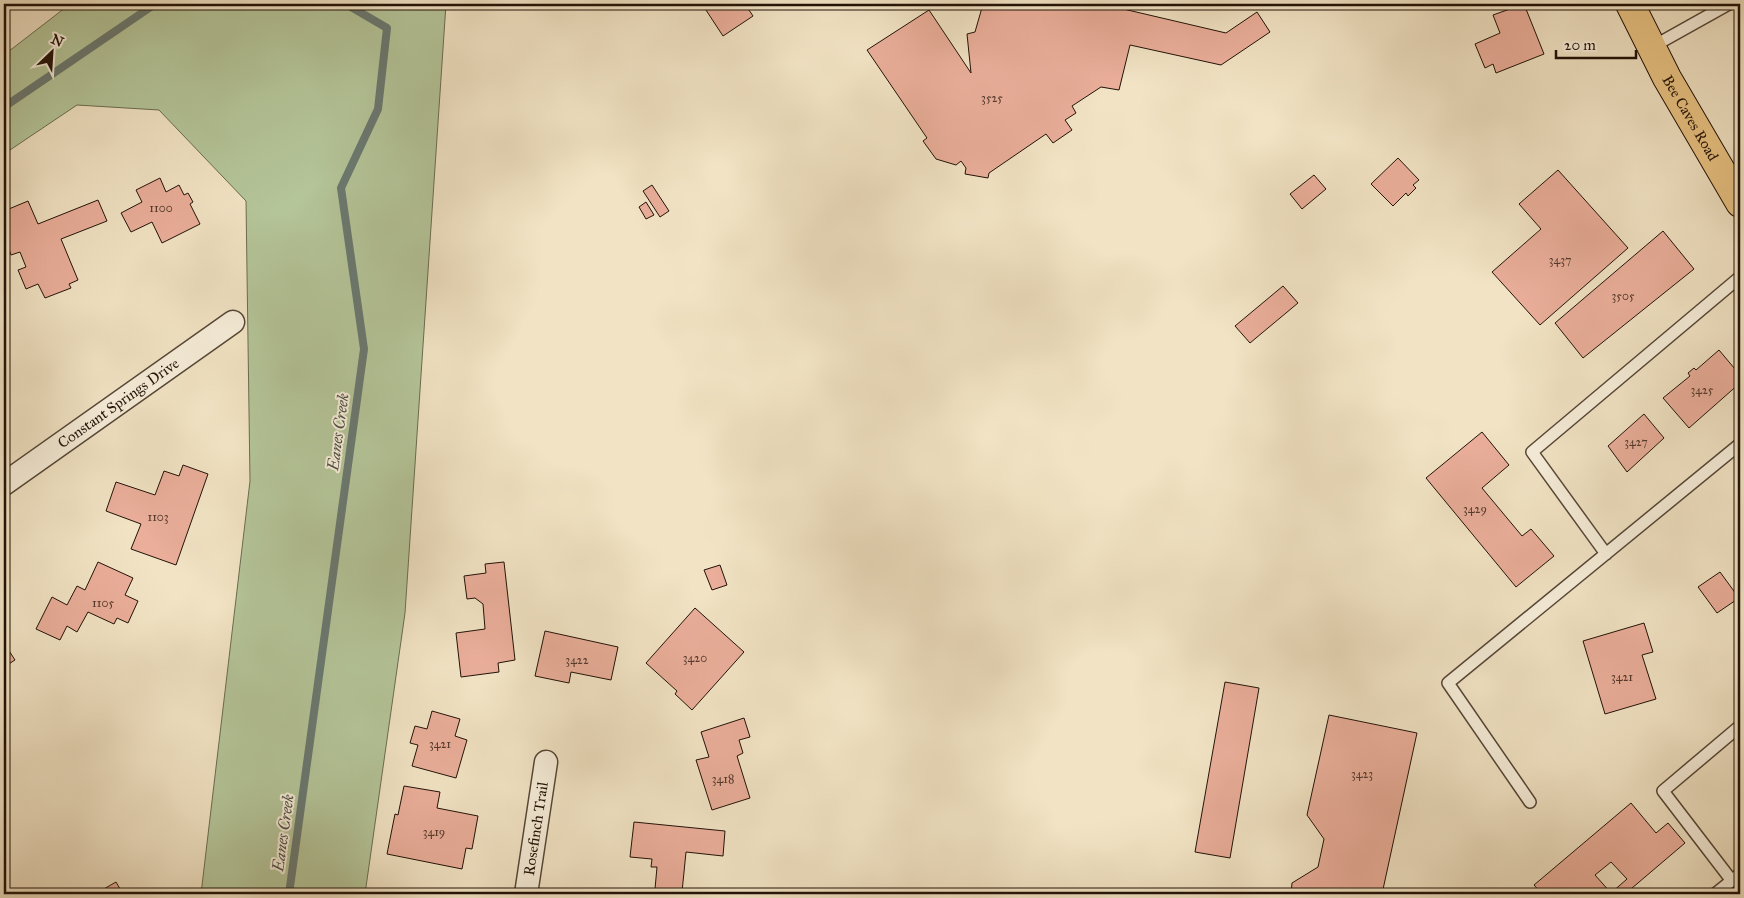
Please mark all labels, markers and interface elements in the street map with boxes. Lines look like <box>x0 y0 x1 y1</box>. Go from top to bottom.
north arrow <box>28 28 78 78</box>
scale bar <box>1556 28 1636 60</box>
text: N <box>48 30 66 51</box>
text: 20 m <box>1564 36 1596 54</box>
street label: Bee Caves Road <box>1658 72 1723 164</box>
house number: 3525 <box>981 91 1003 105</box>
house number: 1100 <box>149 201 173 215</box>
house number: 3437 <box>1549 253 1571 267</box>
house number: 3505 <box>1612 289 1635 303</box>
street label: Constant Springs Drive <box>54 354 182 452</box>
house number: 3425 <box>1691 383 1714 397</box>
water label: Eanes Creek <box>323 392 353 473</box>
house number: 3427 <box>1624 435 1648 449</box>
house number: 3429 <box>1463 502 1487 516</box>
house number: 1103 <box>147 510 169 524</box>
house number: 1105 <box>92 596 114 610</box>
house number: 3420 <box>683 651 707 665</box>
house number: 3422 <box>565 653 589 667</box>
house number: 3421 <box>1611 670 1633 684</box>
house number: 3421 <box>429 737 451 751</box>
house number: 3423 <box>1351 767 1373 781</box>
house number: 3418 <box>712 772 734 786</box>
street label: Rosefinch Trail <box>520 780 552 877</box>
water label: Eanes Creek <box>268 793 298 874</box>
house number: 3419 <box>423 825 445 839</box>

